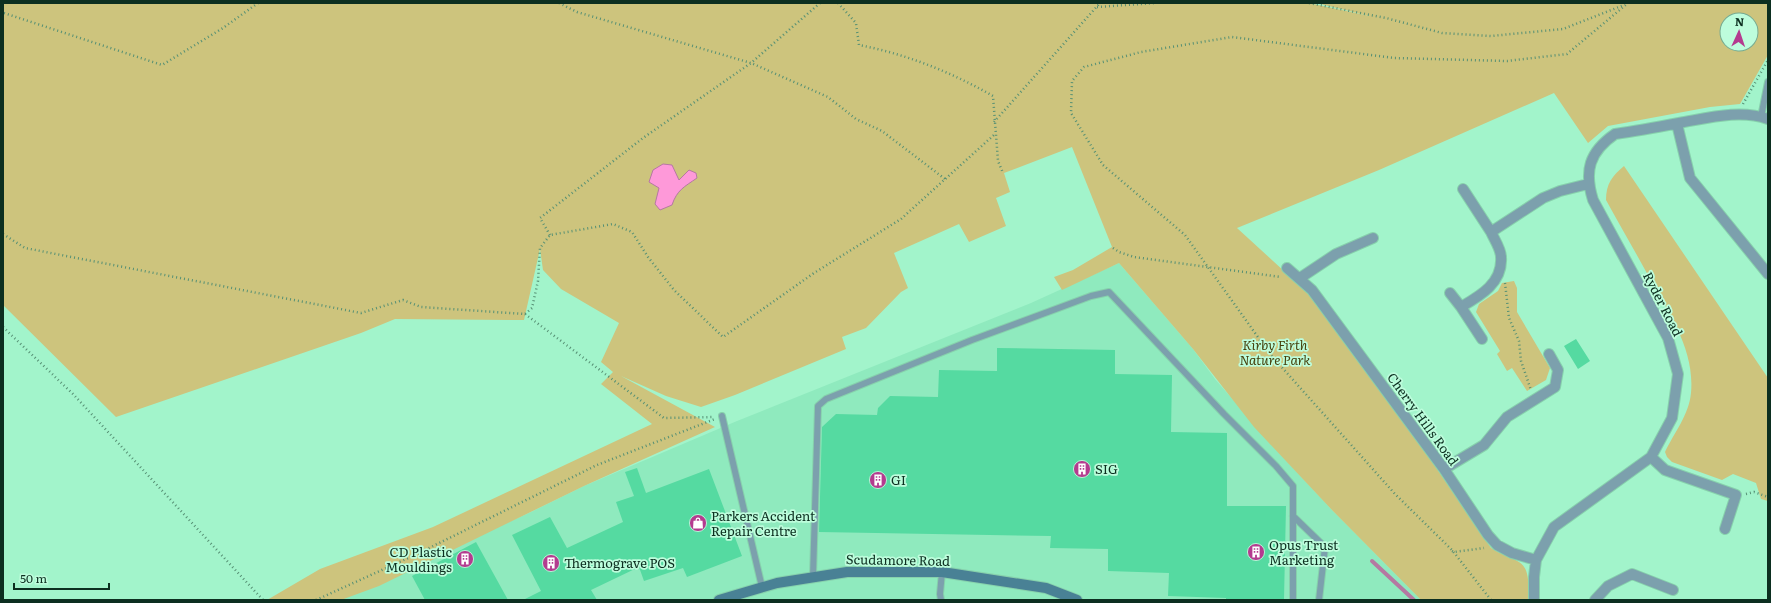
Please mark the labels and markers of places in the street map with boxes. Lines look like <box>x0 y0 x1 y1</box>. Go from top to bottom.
building icon: SIG <box>1072 459 1092 479</box>
place label: SIG <box>1095 459 1118 478</box>
building icon: GI <box>868 470 888 490</box>
place label: GI <box>891 470 906 489</box>
place label: Parkers Accident Repair Centre <box>711 506 816 540</box>
shop icon: Parkers Accident Repair Centre <box>688 513 708 533</box>
place label: Opus Trust Marketing <box>1269 535 1339 569</box>
place label: CD Plastic Mouldings <box>385 542 453 576</box>
building icon: Opus Trust Marketing <box>1246 542 1266 562</box>
building icon: CD Plastic Mouldings <box>455 549 475 569</box>
building icon: Thermograve POS <box>541 553 561 573</box>
place label: Thermograve POS <box>564 553 675 572</box>

